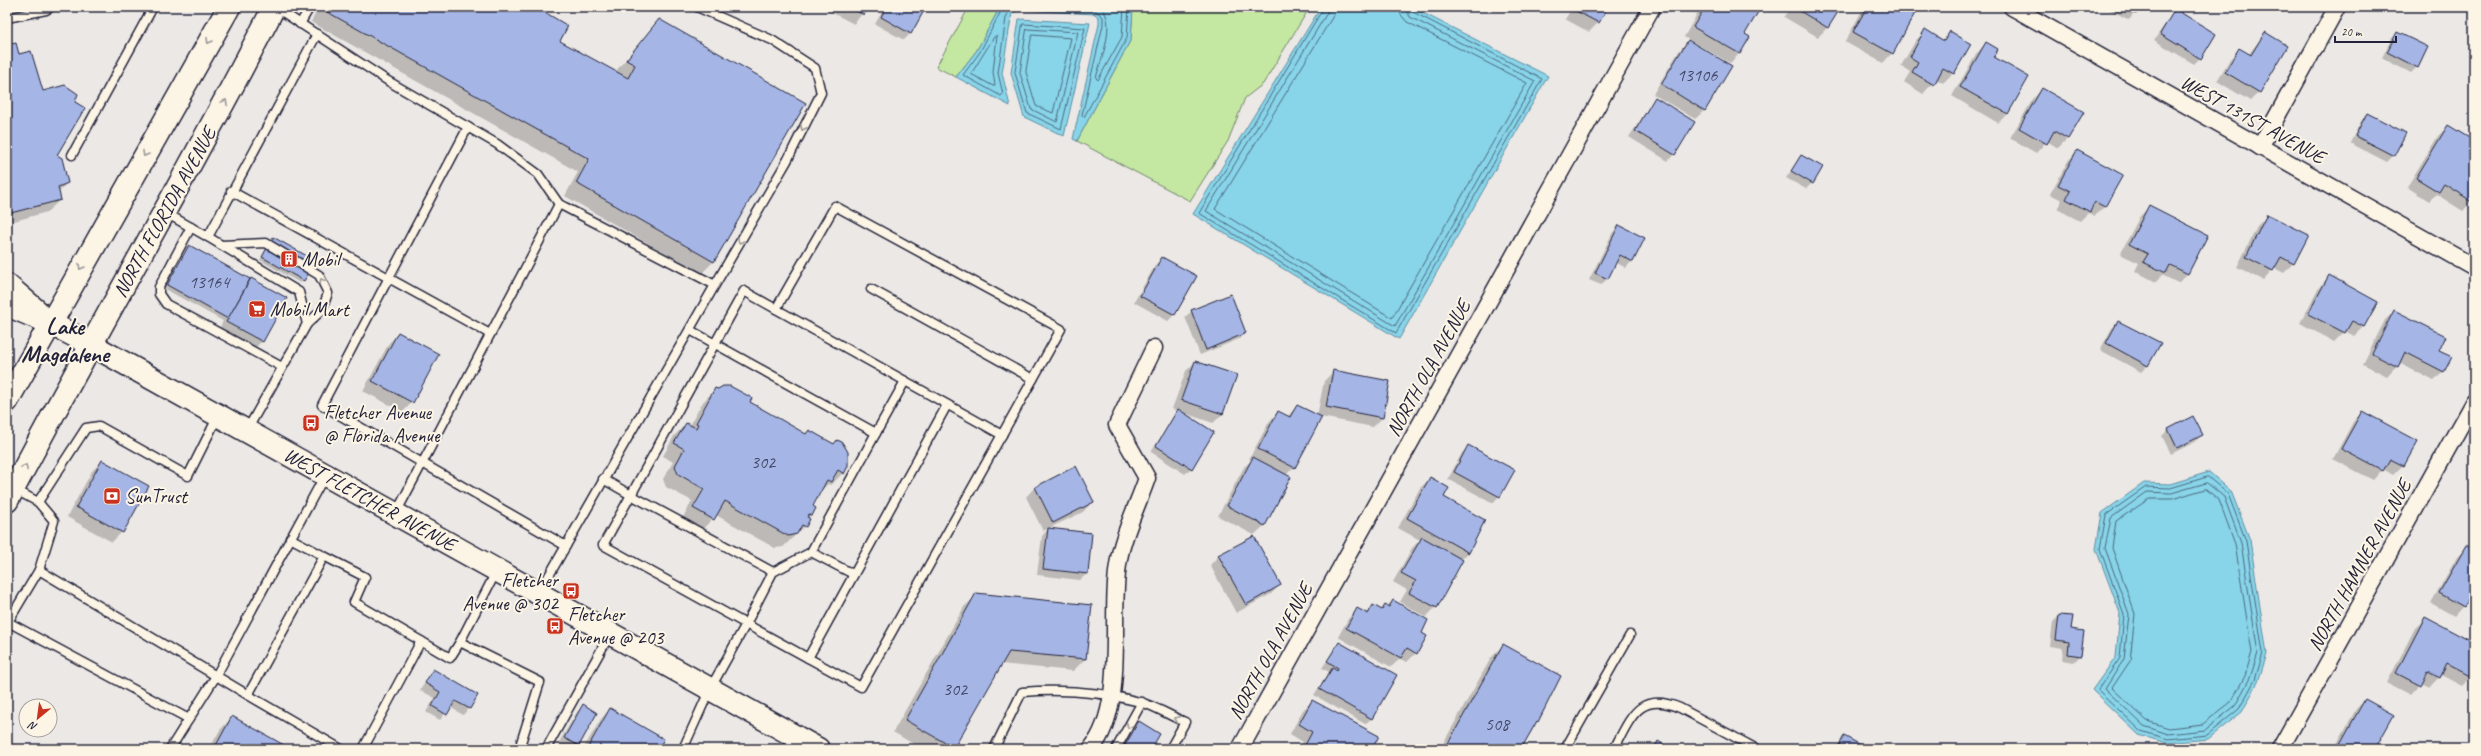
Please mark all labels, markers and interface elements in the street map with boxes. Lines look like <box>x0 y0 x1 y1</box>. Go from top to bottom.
scale bar <box>2335 18 2396 44</box>
text: 20 m <box>2341 24 2363 40</box>
one-way arrow <box>207 37 214 44</box>
house number: 13106 <box>1677 64 1718 86</box>
street label: WEST 131ST AVENUE <box>2176 69 2331 171</box>
one-way arrow <box>220 99 227 107</box>
street label: NORTH FLORIDA AVENUE <box>107 121 223 302</box>
one-way arrow <box>801 124 808 131</box>
one-way arrow <box>143 150 150 157</box>
one-way arrow <box>738 237 745 245</box>
place label: Mobil <box>302 247 343 272</box>
building icon: Mobil <box>279 249 299 269</box>
one-way arrow <box>79 263 86 270</box>
house number: 13164 <box>189 271 231 293</box>
one-way arrow <box>319 277 327 285</box>
street label: NORTH OLA AVENUE <box>1381 294 1477 441</box>
place label: Mobil Mart <box>270 297 351 322</box>
supermarket icon: Mobil Mart <box>247 299 267 319</box>
district label: Lake Magdalene <box>21 311 111 369</box>
place label: Fletcher Avenue @ Florida Avenue <box>324 400 441 448</box>
bus stop icon: Fletcher Avenue @ Florida Avenue <box>301 413 321 433</box>
street label: WEST FLETCHER AVENUE <box>280 442 462 558</box>
house number: 302 <box>751 451 777 473</box>
one-way arrow <box>20 464 28 471</box>
street label: NORTH HAMNER AVENUE <box>2302 473 2418 655</box>
place label: SunTrust <box>125 484 189 509</box>
bank icon: SunTrust <box>102 486 122 506</box>
place label: Fletcher Avenue @ 302 <box>463 568 560 616</box>
street label: NORTH OLA AVENUE <box>1223 577 1319 724</box>
bus stop icon: Fletcher Avenue @ 302 <box>561 581 581 601</box>
place label: Fletcher Avenue @ 203 <box>568 602 665 650</box>
bus stop icon: Fletcher Avenue @ 203 <box>545 616 565 636</box>
house number: 302 <box>943 678 969 700</box>
north arrow <box>18 698 58 738</box>
house number: 508 <box>1485 713 1511 735</box>
one-way arrow <box>1174 716 1181 724</box>
text: N <box>25 718 40 735</box>
one-way arrow <box>1126 721 1134 729</box>

